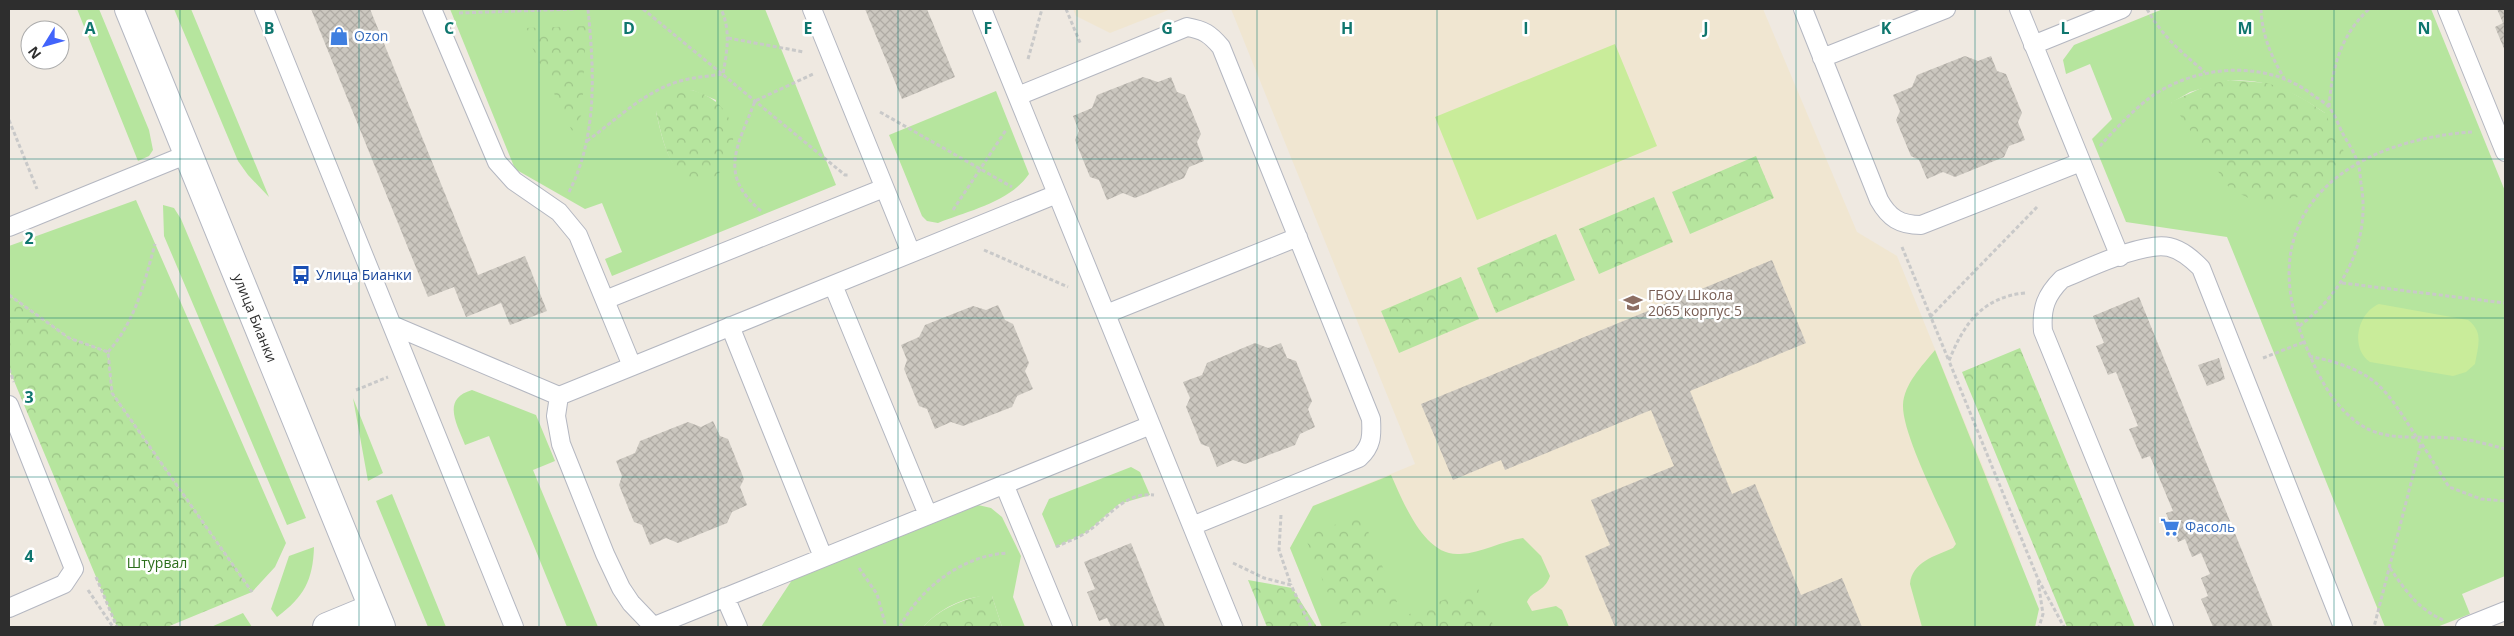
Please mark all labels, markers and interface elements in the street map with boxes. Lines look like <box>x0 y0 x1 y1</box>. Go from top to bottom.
text: A <box>84 17 96 39</box>
text: B <box>264 17 274 39</box>
text: C <box>444 17 454 39</box>
text: D <box>623 17 635 39</box>
text: E <box>804 17 813 39</box>
text: F <box>984 17 992 39</box>
text: G <box>1161 17 1173 39</box>
text: H <box>1341 17 1353 39</box>
text: I <box>1523 17 1529 39</box>
text: J <box>1701 17 1709 39</box>
text: K <box>1881 17 1892 39</box>
text: L <box>2060 17 2070 39</box>
text: M <box>2237 17 2253 39</box>
text: N <box>2417 17 2431 39</box>
north arrow <box>20 20 70 70</box>
shop icon: Ozon <box>328 25 350 47</box>
place label: Ozon <box>354 26 388 45</box>
text: N <box>23 43 45 63</box>
text: 2 <box>24 227 34 249</box>
bus stop icon: Улица Бианки <box>290 264 312 286</box>
place label: Улица Бианки <box>316 265 412 284</box>
street label: улица Бианки <box>229 271 282 365</box>
place label: ГБОУ Школа 2065 корпус 5 <box>1648 285 1742 320</box>
school or university icon: ГБОУ Школа 2065 корпус 5 <box>1622 292 1644 314</box>
text: 3 <box>24 386 34 408</box>
supermarket icon: Фасоль <box>2159 516 2181 538</box>
place label: Фасоль <box>2185 517 2235 536</box>
text: 4 <box>24 545 34 567</box>
park label: Штурвал <box>127 553 187 572</box>

